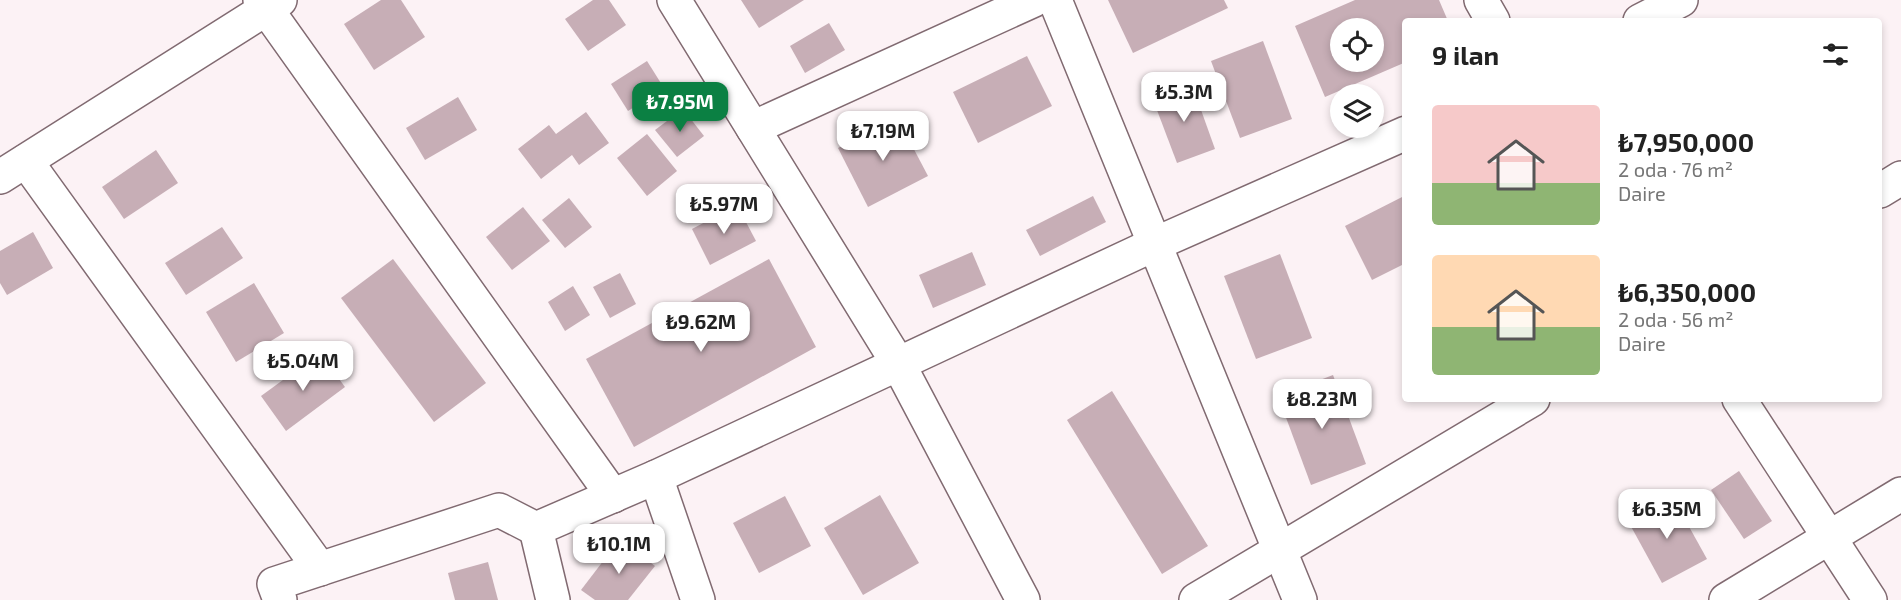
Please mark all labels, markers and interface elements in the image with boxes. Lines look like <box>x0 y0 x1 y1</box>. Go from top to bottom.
map controls <box>1330 18 1384 138</box>
button: locate <box>1330 18 1384 72</box>
icon: filters <box>1819 38 1852 71</box>
text: 9 ilan <box>1432 39 1499 70</box>
pin: ₺5.3M <box>1142 72 1226 123</box>
text: ₺5.3M <box>1155 79 1213 103</box>
pin: ₺7.95M <box>631 82 729 133</box>
button: layers <box>1330 84 1384 138</box>
text: ₺7.95M <box>646 89 714 113</box>
pin: ₺7.19M <box>834 111 932 162</box>
text: ₺7.19M <box>851 118 915 142</box>
text: ₺7,950,000 <box>1618 126 1754 157</box>
icon: home <box>1480 129 1552 201</box>
text: 2 oda · 76 m² <box>1618 157 1733 181</box>
text: Daire <box>1618 181 1666 205</box>
pin: ₺5.97M <box>675 184 773 235</box>
text: ₺5.97M <box>690 191 758 215</box>
text: ₺6,350,000 <box>1618 276 1756 307</box>
icon: home <box>1480 279 1552 351</box>
pin: ₺9.62M <box>652 302 750 353</box>
text: 2 oda · 56 m² <box>1618 307 1734 331</box>
text: ₺9.62M <box>666 309 736 333</box>
text: Daire <box>1618 331 1666 355</box>
pin: ₺5.04M <box>254 341 352 392</box>
text: ₺5.04M <box>267 348 339 372</box>
pin: ₺8.23M <box>1273 379 1371 430</box>
text: ₺8.23M <box>1287 386 1357 410</box>
pin: ₺6.35M <box>1618 489 1716 540</box>
text: ₺6.35M <box>1632 496 1702 520</box>
pin: ₺10.1M <box>570 524 668 575</box>
text: ₺10.1M <box>587 531 651 555</box>

